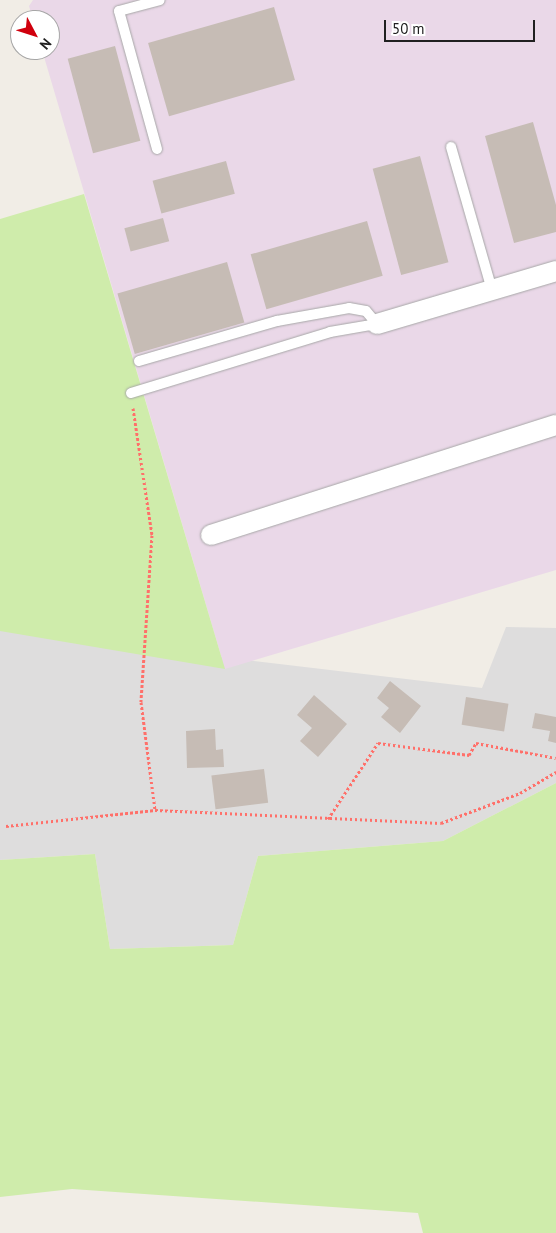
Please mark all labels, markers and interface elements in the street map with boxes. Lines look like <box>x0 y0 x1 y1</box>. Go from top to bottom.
north arrow <box>10 10 60 60</box>
scale bar <box>386 10 537 42</box>
text: 50 m <box>392 19 425 38</box>
text: N <box>36 35 56 53</box>

